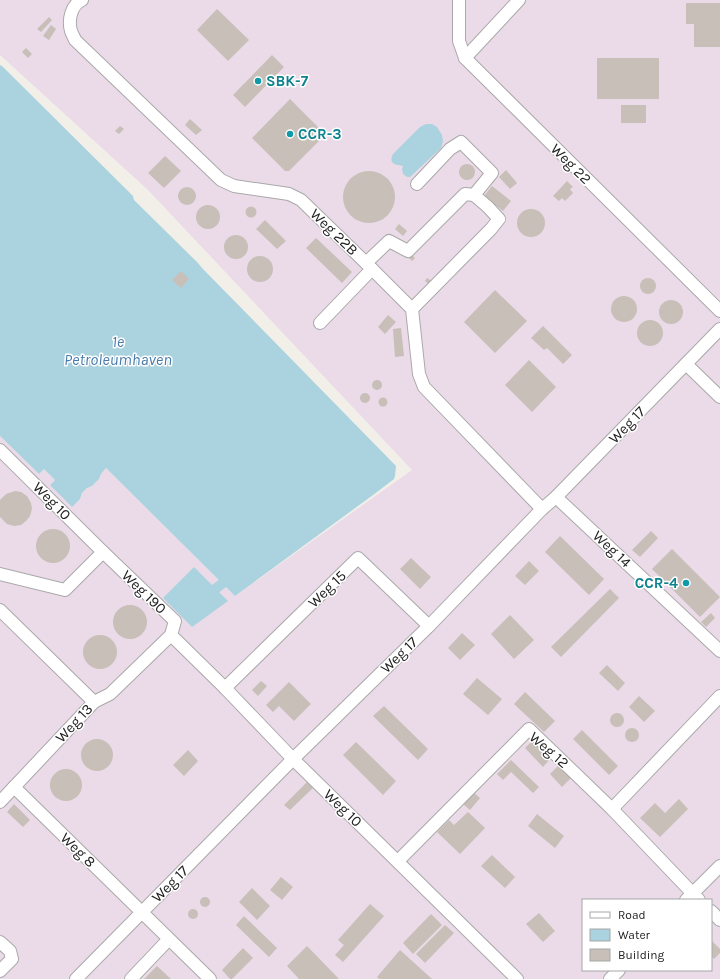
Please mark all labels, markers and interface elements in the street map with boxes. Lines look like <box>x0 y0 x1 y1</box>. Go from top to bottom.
place label: SBK-7 <box>266 72 309 90</box>
marker: SBK-7 <box>253 76 263 86</box>
place label: CCR-3 <box>298 125 342 143</box>
marker: CCR-3 <box>285 129 295 139</box>
street label: Weg 22 <box>547 140 595 188</box>
street label: Weg 22B <box>306 205 362 259</box>
water label: 1e Petroleumhaven <box>64 332 172 369</box>
street label: Weg 17 <box>605 403 649 447</box>
street label: Weg 10 <box>29 478 75 524</box>
street label: Weg 14 <box>589 527 635 572</box>
street label: Weg 190 <box>118 566 170 618</box>
street label: Weg 15 <box>304 567 350 611</box>
place label: CCR-4 <box>635 574 678 592</box>
marker: CCR-4 <box>681 578 691 588</box>
street label: Weg 17 <box>377 633 421 677</box>
street label: Weg 13 <box>52 700 96 746</box>
street label: Weg 12 <box>526 728 572 772</box>
street label: Weg 10 <box>320 785 366 831</box>
street label: Weg 8 <box>57 829 99 871</box>
street label: Weg 17 <box>148 862 192 906</box>
legend <box>582 899 712 971</box>
text: Road <box>618 908 646 922</box>
text: Water <box>618 928 651 942</box>
text: Building <box>618 948 665 962</box>

